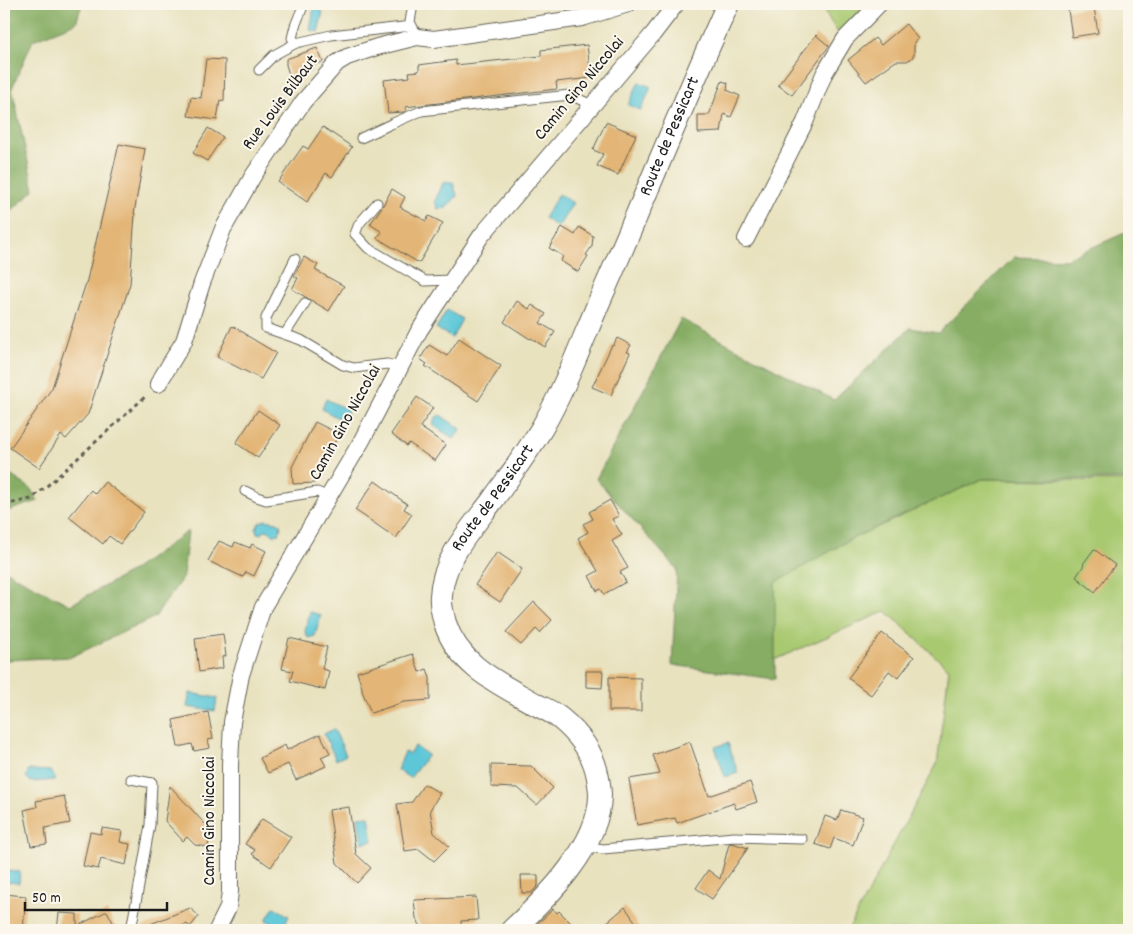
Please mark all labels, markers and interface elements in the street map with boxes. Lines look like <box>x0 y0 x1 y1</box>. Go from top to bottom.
street label: Camin Gino Niccolai <box>529 32 631 146</box>
street label: Rue Louis Bilbaut <box>237 50 325 156</box>
street label: Route de Pessicart <box>634 73 707 200</box>
street label: Camin Gino Niccolai <box>304 361 388 485</box>
street label: Route de Pessicart <box>446 439 541 557</box>
street label: Camin Gino Niccolai <box>198 757 223 885</box>
scale bar <box>25 879 168 911</box>
text: 50 m <box>32 888 61 910</box>

